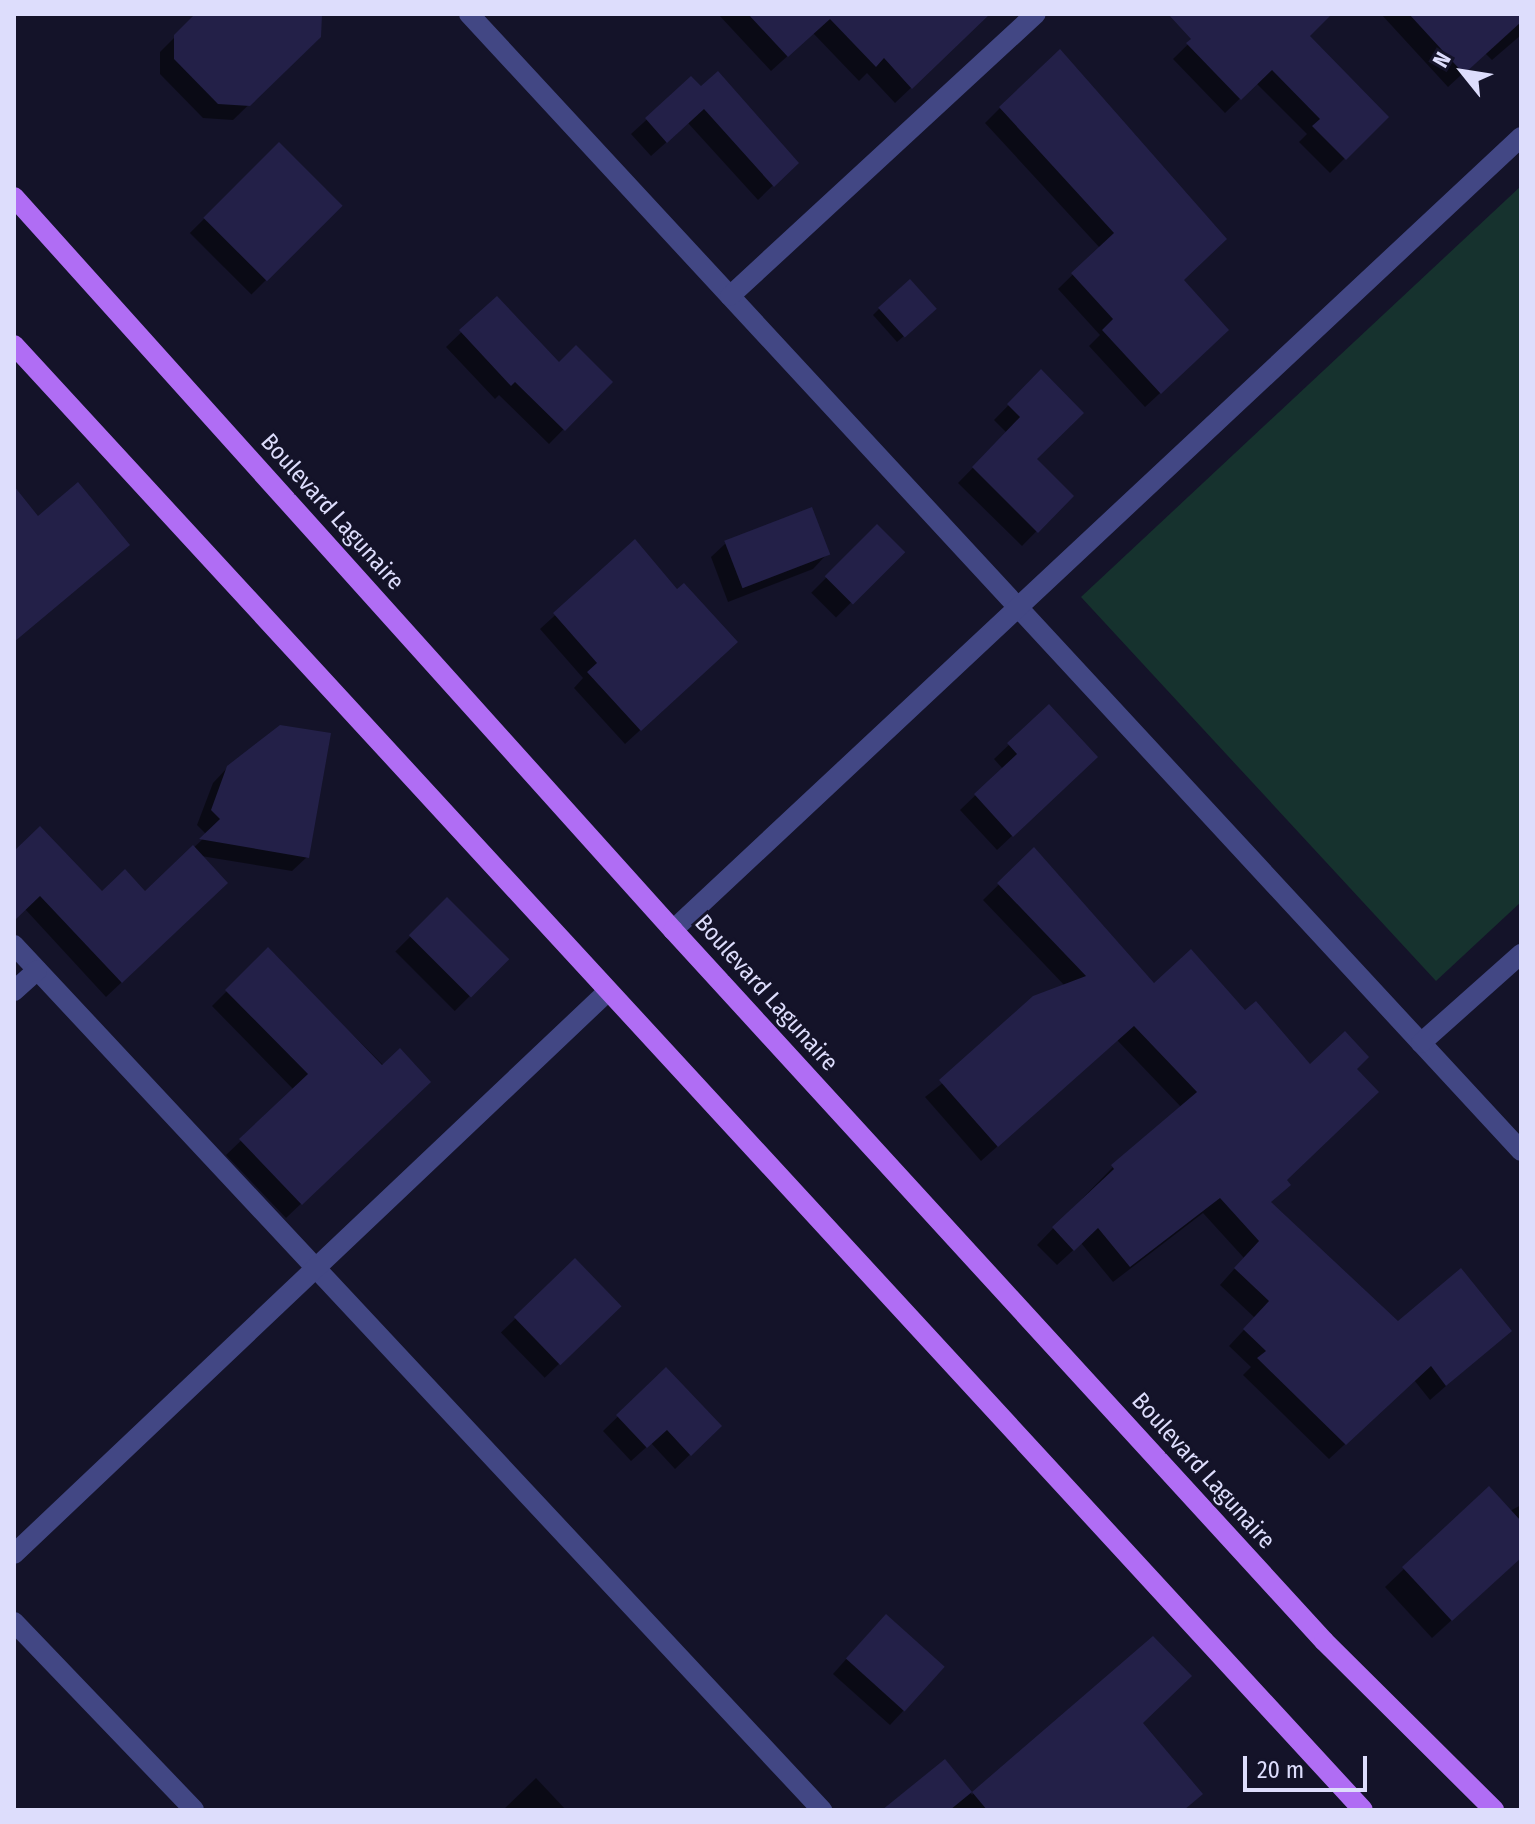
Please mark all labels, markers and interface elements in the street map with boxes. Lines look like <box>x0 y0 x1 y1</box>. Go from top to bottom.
north arrow <box>1423 32 1503 112</box>
text: N <box>1427 47 1457 72</box>
street label: Boulevard Lagunaire <box>254 428 410 596</box>
street label: Boulevard Lagunaire <box>688 909 844 1077</box>
street label: Boulevard Lagunaire <box>1125 1387 1281 1555</box>
scale bar <box>1247 1740 1371 1790</box>
text: 20 m <box>1257 1756 1304 1784</box>

